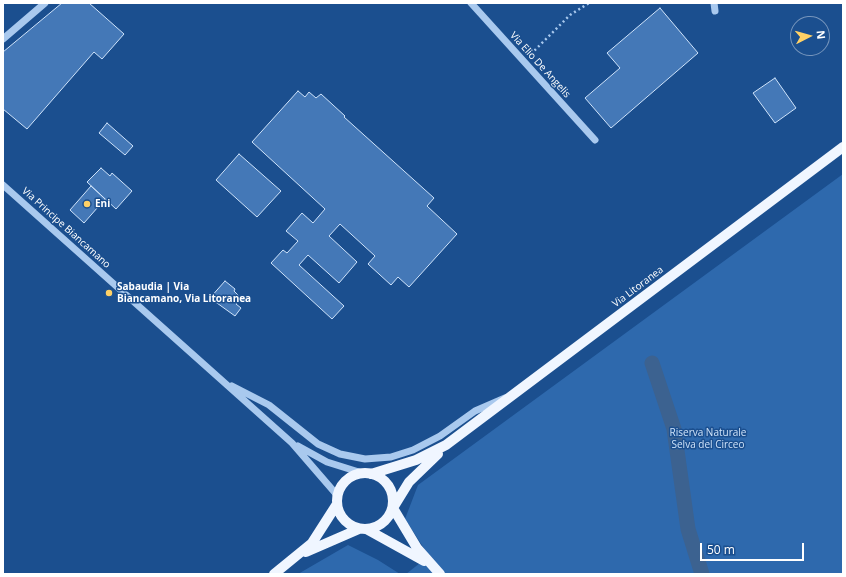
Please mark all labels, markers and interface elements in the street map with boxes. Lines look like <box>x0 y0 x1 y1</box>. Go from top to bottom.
north arrow <box>790 16 830 56</box>
street label: Via Elio De Angelis <box>507 30 573 100</box>
text: N <box>814 30 829 40</box>
street label: Via Principe Biancamano <box>19 185 113 271</box>
place label: Eni <box>95 198 110 210</box>
marker: Eni <box>82 199 92 209</box>
street label: Via Litoranea <box>610 264 666 310</box>
place label: Sabaudia | Via Biancamano, Via Litoranea <box>117 281 251 304</box>
marker: Sabaudia | Via Biancamano, Via Litoranea <box>104 288 114 298</box>
park label: Riserva Naturale Selva del Circeo <box>670 427 746 450</box>
scale bar <box>702 535 806 561</box>
text: 50 m <box>707 541 735 558</box>

